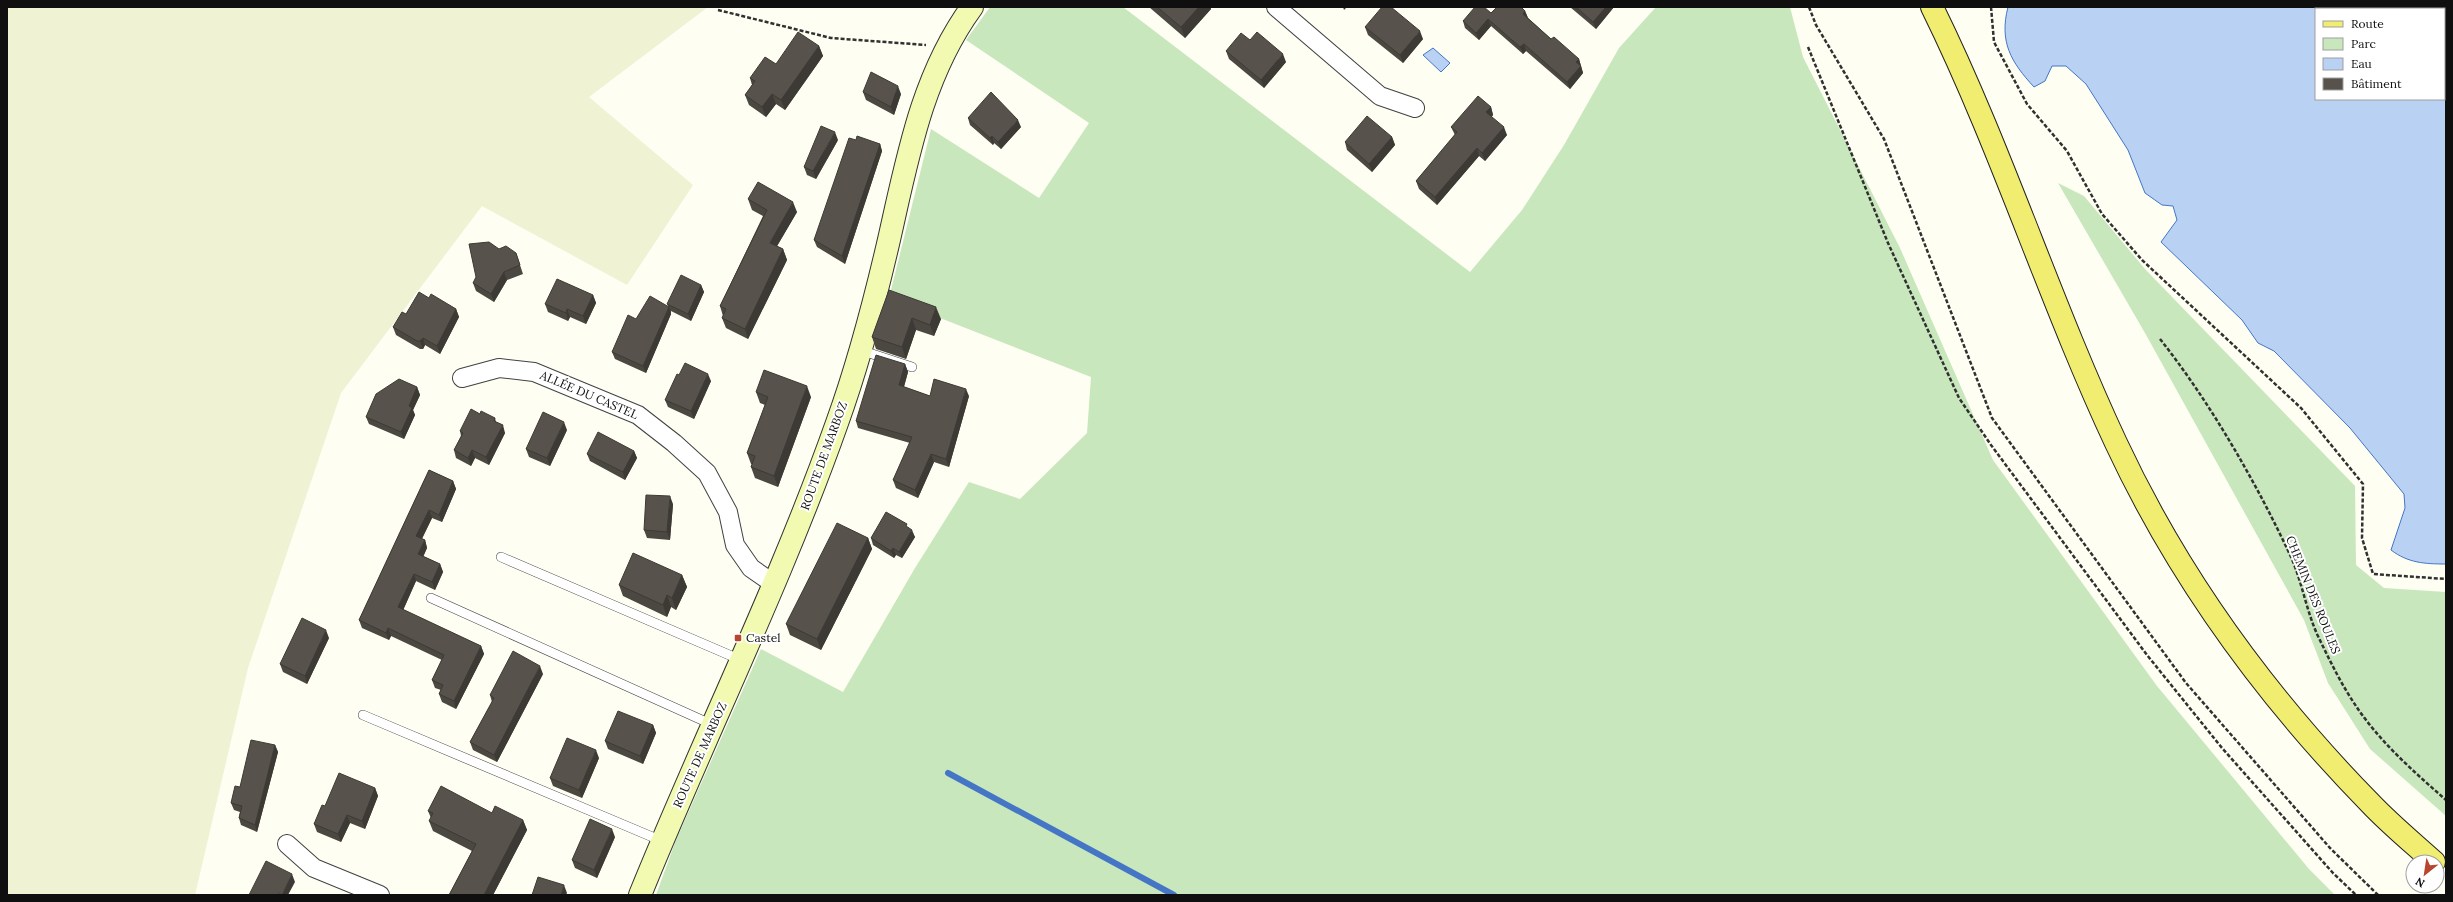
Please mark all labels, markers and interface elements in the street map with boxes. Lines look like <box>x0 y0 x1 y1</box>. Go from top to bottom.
legend <box>2315 8 2445 100</box>
text: Route <box>2351 16 2384 31</box>
text: Parc <box>2351 36 2376 51</box>
text: Eau <box>2351 56 2372 71</box>
text: Bâtiment <box>2351 76 2402 91</box>
street label: ALLÉE DU CASTEL <box>537 367 641 422</box>
street label: ROUTE DE MARBOZ <box>797 400 850 512</box>
street label: CHEMIN DES ROULES <box>2283 534 2344 656</box>
place label: Castel <box>746 630 781 645</box>
marker: Castel <box>733 633 743 643</box>
street label: ROUTE DE MARBOZ <box>669 700 730 810</box>
north arrow <box>2405 854 2445 894</box>
text: N <box>2412 874 2427 891</box>

